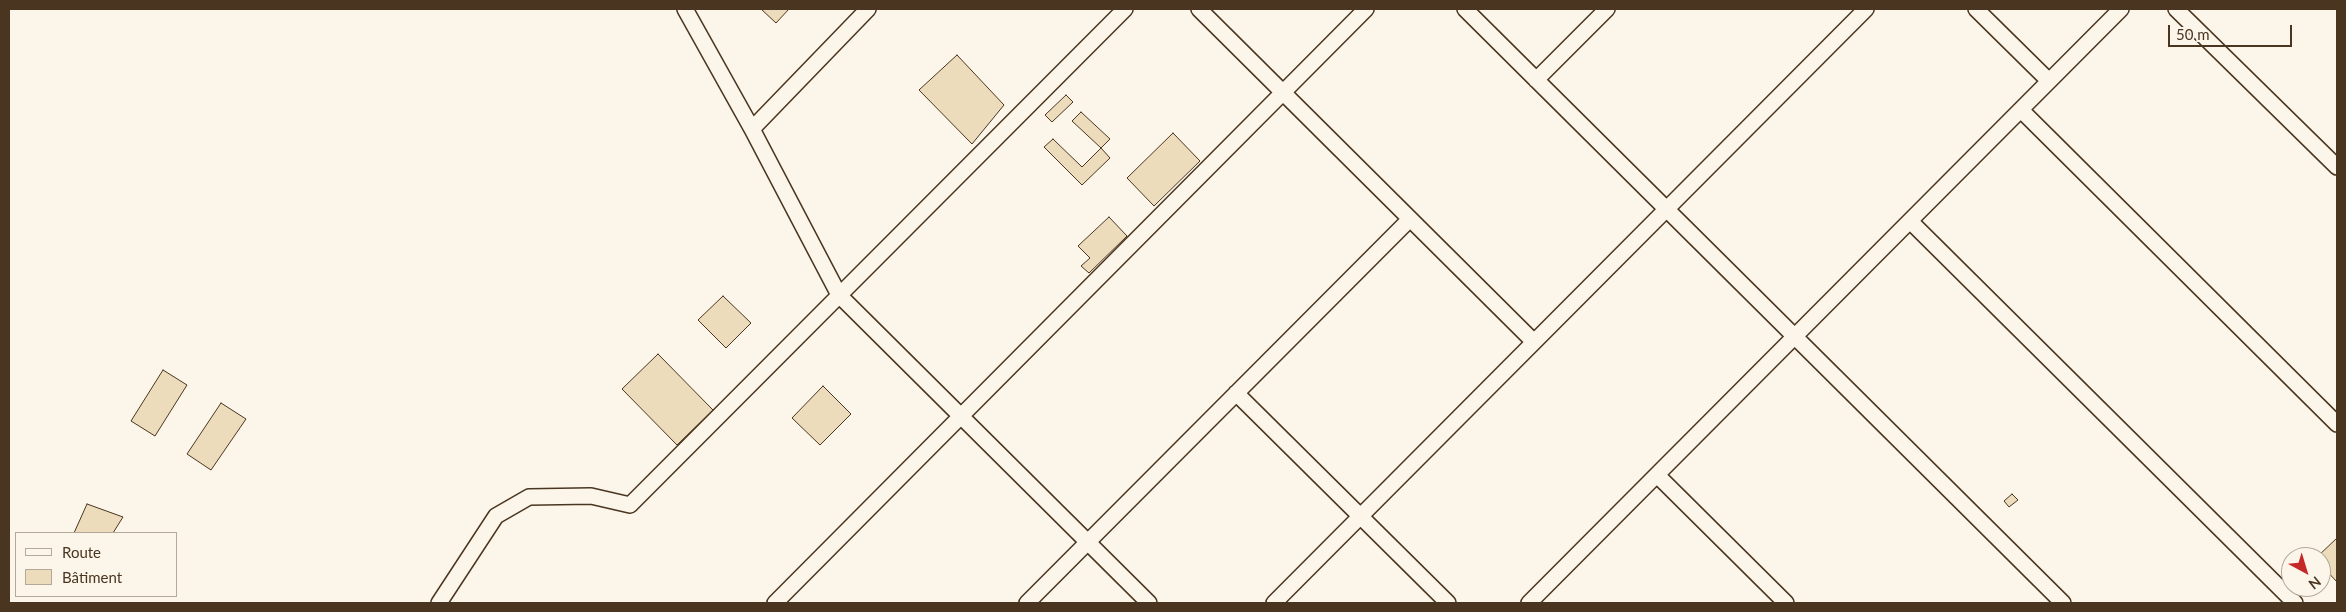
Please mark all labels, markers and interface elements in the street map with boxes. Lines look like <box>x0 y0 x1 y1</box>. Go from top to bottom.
scale bar <box>2171 15 2295 47</box>
text: 50 m <box>2176 25 2210 43</box>
legend <box>15 532 178 597</box>
text: Route <box>62 543 101 561</box>
north arrow <box>2281 547 2331 597</box>
text: Bâtiment <box>62 568 122 586</box>
text: N <box>2306 573 2325 593</box>

